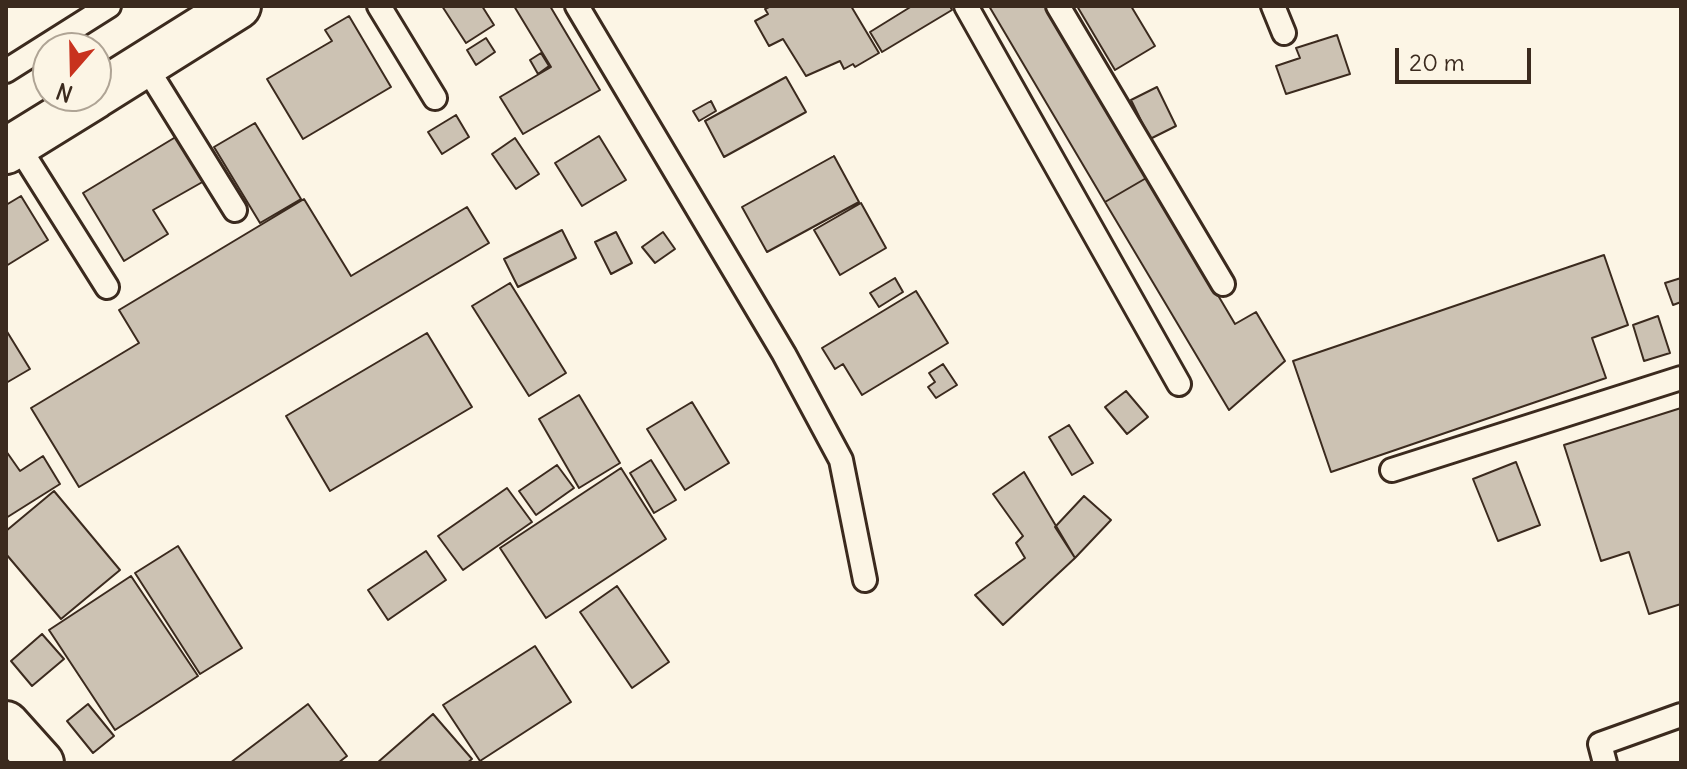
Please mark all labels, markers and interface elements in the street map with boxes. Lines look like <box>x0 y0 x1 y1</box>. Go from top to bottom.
north arrow <box>32 32 112 112</box>
scale bar <box>1399 32 1535 82</box>
text: 20 m <box>1409 47 1465 77</box>
text: N <box>53 77 76 108</box>

